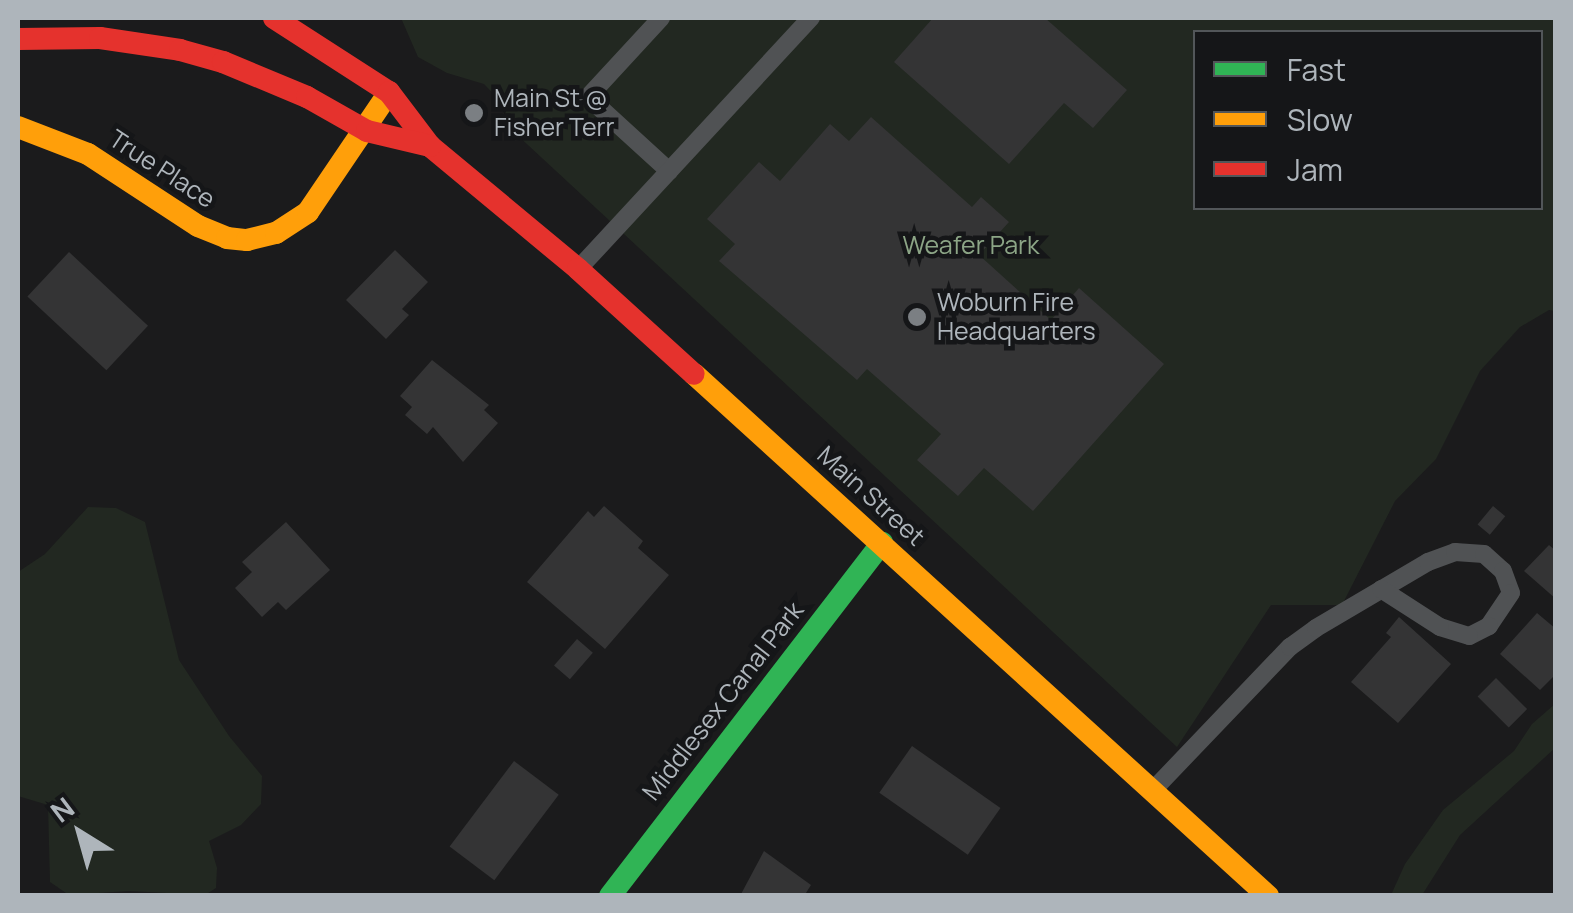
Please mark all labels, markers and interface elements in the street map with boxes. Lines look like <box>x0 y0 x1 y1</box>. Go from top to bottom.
legend <box>1193 30 1543 210</box>
text: Fast <box>1287 49 1346 90</box>
place label: Main St @ Fisher Terr <box>494 84 615 143</box>
text: Slow <box>1287 99 1353 140</box>
marker: Main St @ Fisher Terr <box>463 102 485 124</box>
street label: True Place <box>103 124 221 214</box>
text: Jam <box>1287 149 1343 190</box>
park label: Weafer Park <box>903 230 1039 260</box>
place label: Woburn Fire Headquarters <box>937 288 1095 347</box>
marker: Woburn Fire Headquarters <box>906 306 928 328</box>
street label: Main Street <box>811 440 931 552</box>
street label: Middlesex Canal Park <box>636 596 810 806</box>
north arrow <box>30 783 130 883</box>
text: N <box>42 788 81 830</box>

